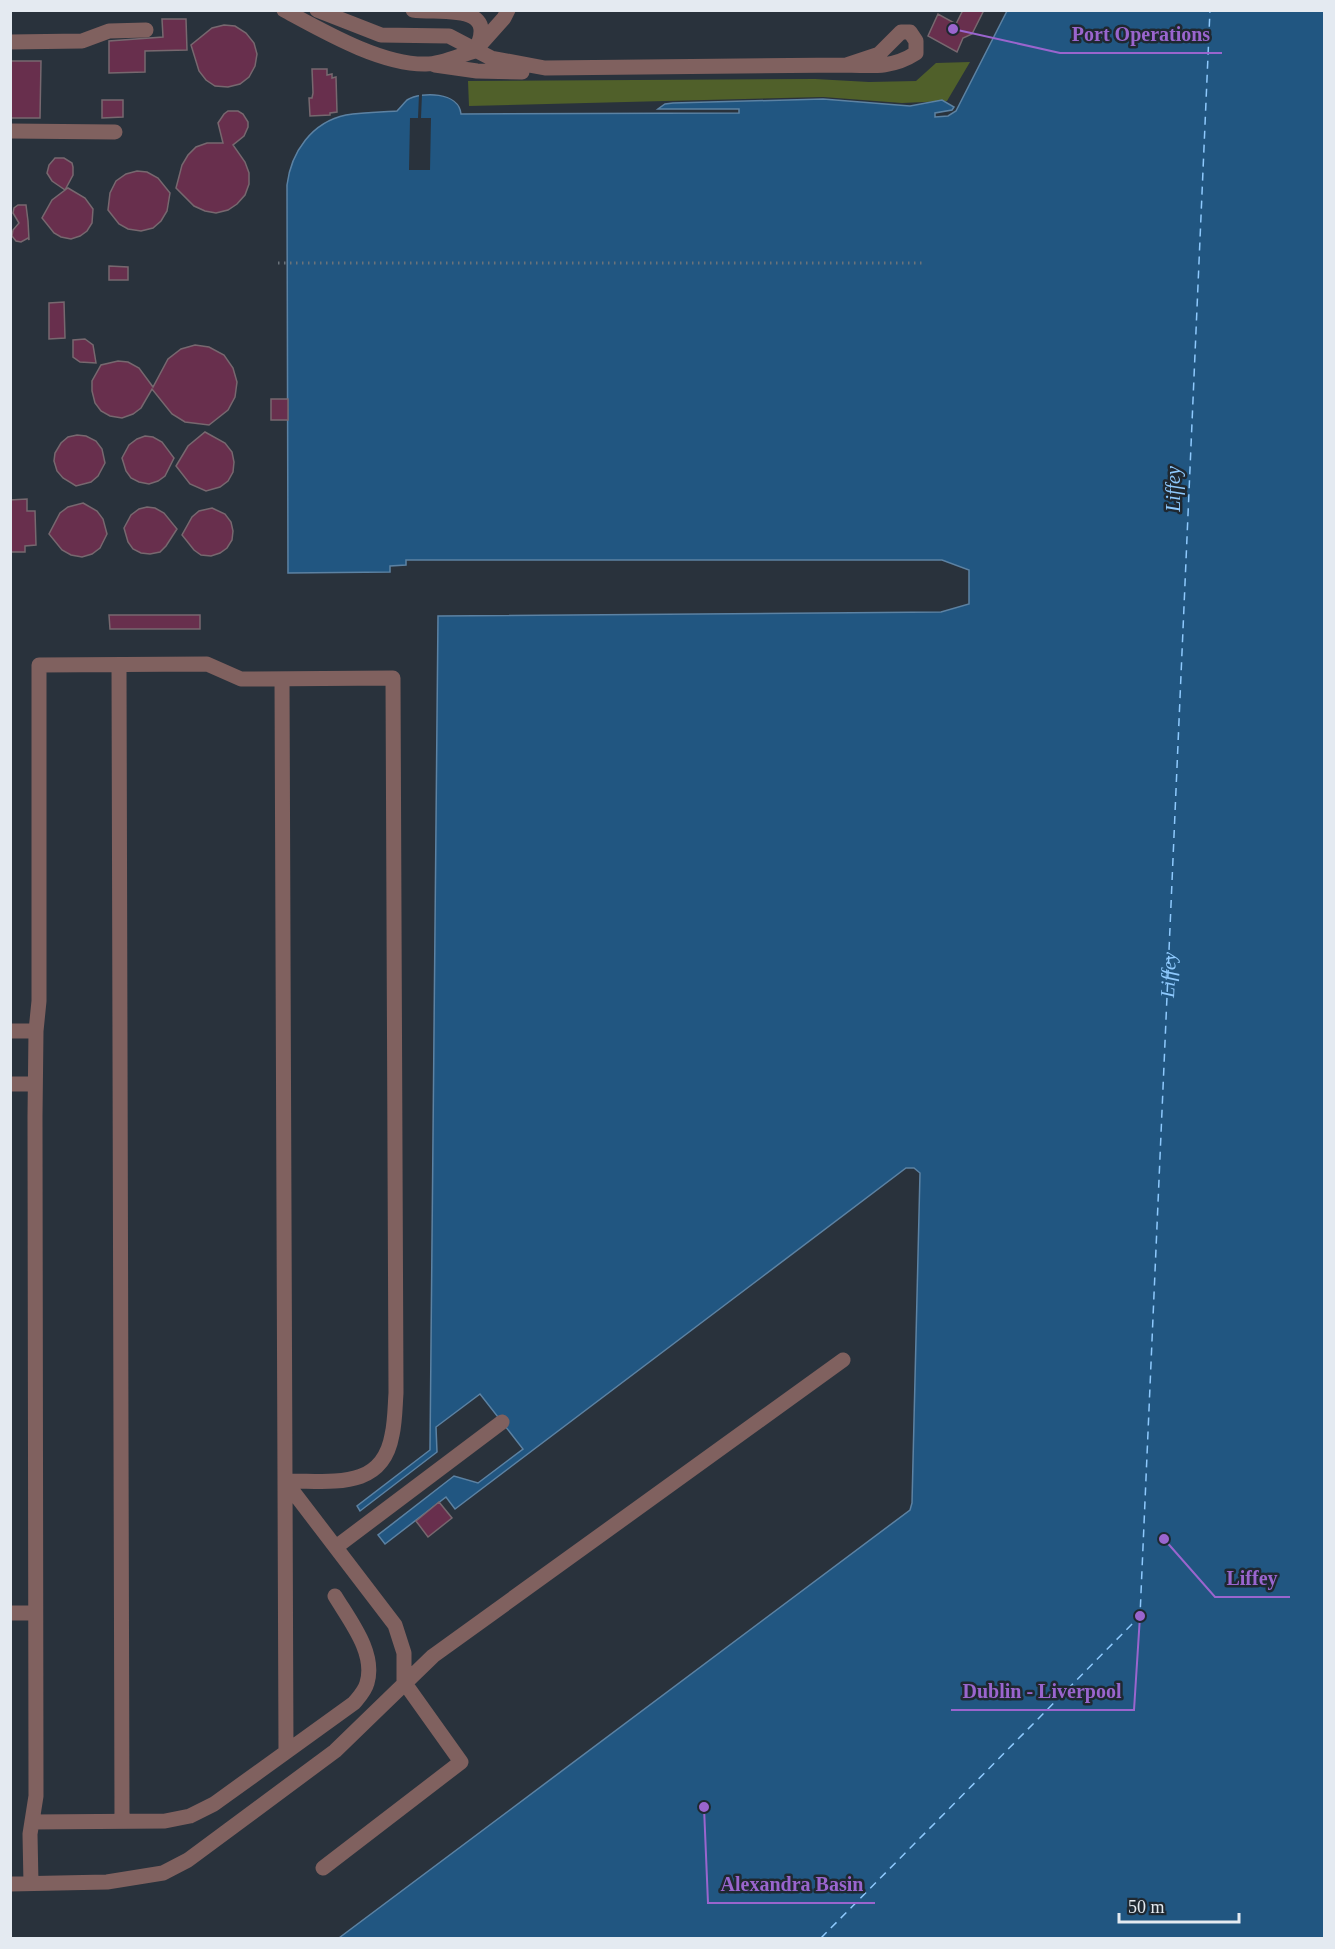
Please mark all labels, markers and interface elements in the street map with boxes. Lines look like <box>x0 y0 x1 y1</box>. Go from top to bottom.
callout: Port Operations <box>1060 15 1222 53</box>
text: Port Operations <box>1072 23 1210 46</box>
water label: Liffey <box>1162 466 1185 513</box>
water label: Liffey <box>1156 952 1181 999</box>
callout: Liffey <box>1215 1559 1290 1597</box>
text: Liffey <box>1226 1567 1278 1590</box>
callout: Dublin - Liverpool <box>951 1672 1134 1710</box>
text: Dublin - Liverpool <box>963 1680 1122 1703</box>
callout: Alexandra Basin <box>708 1865 875 1903</box>
text: Alexandra Basin <box>721 1873 863 1895</box>
scale bar <box>1119 1886 1239 1924</box>
text: 50 m <box>1128 1897 1165 1917</box>

